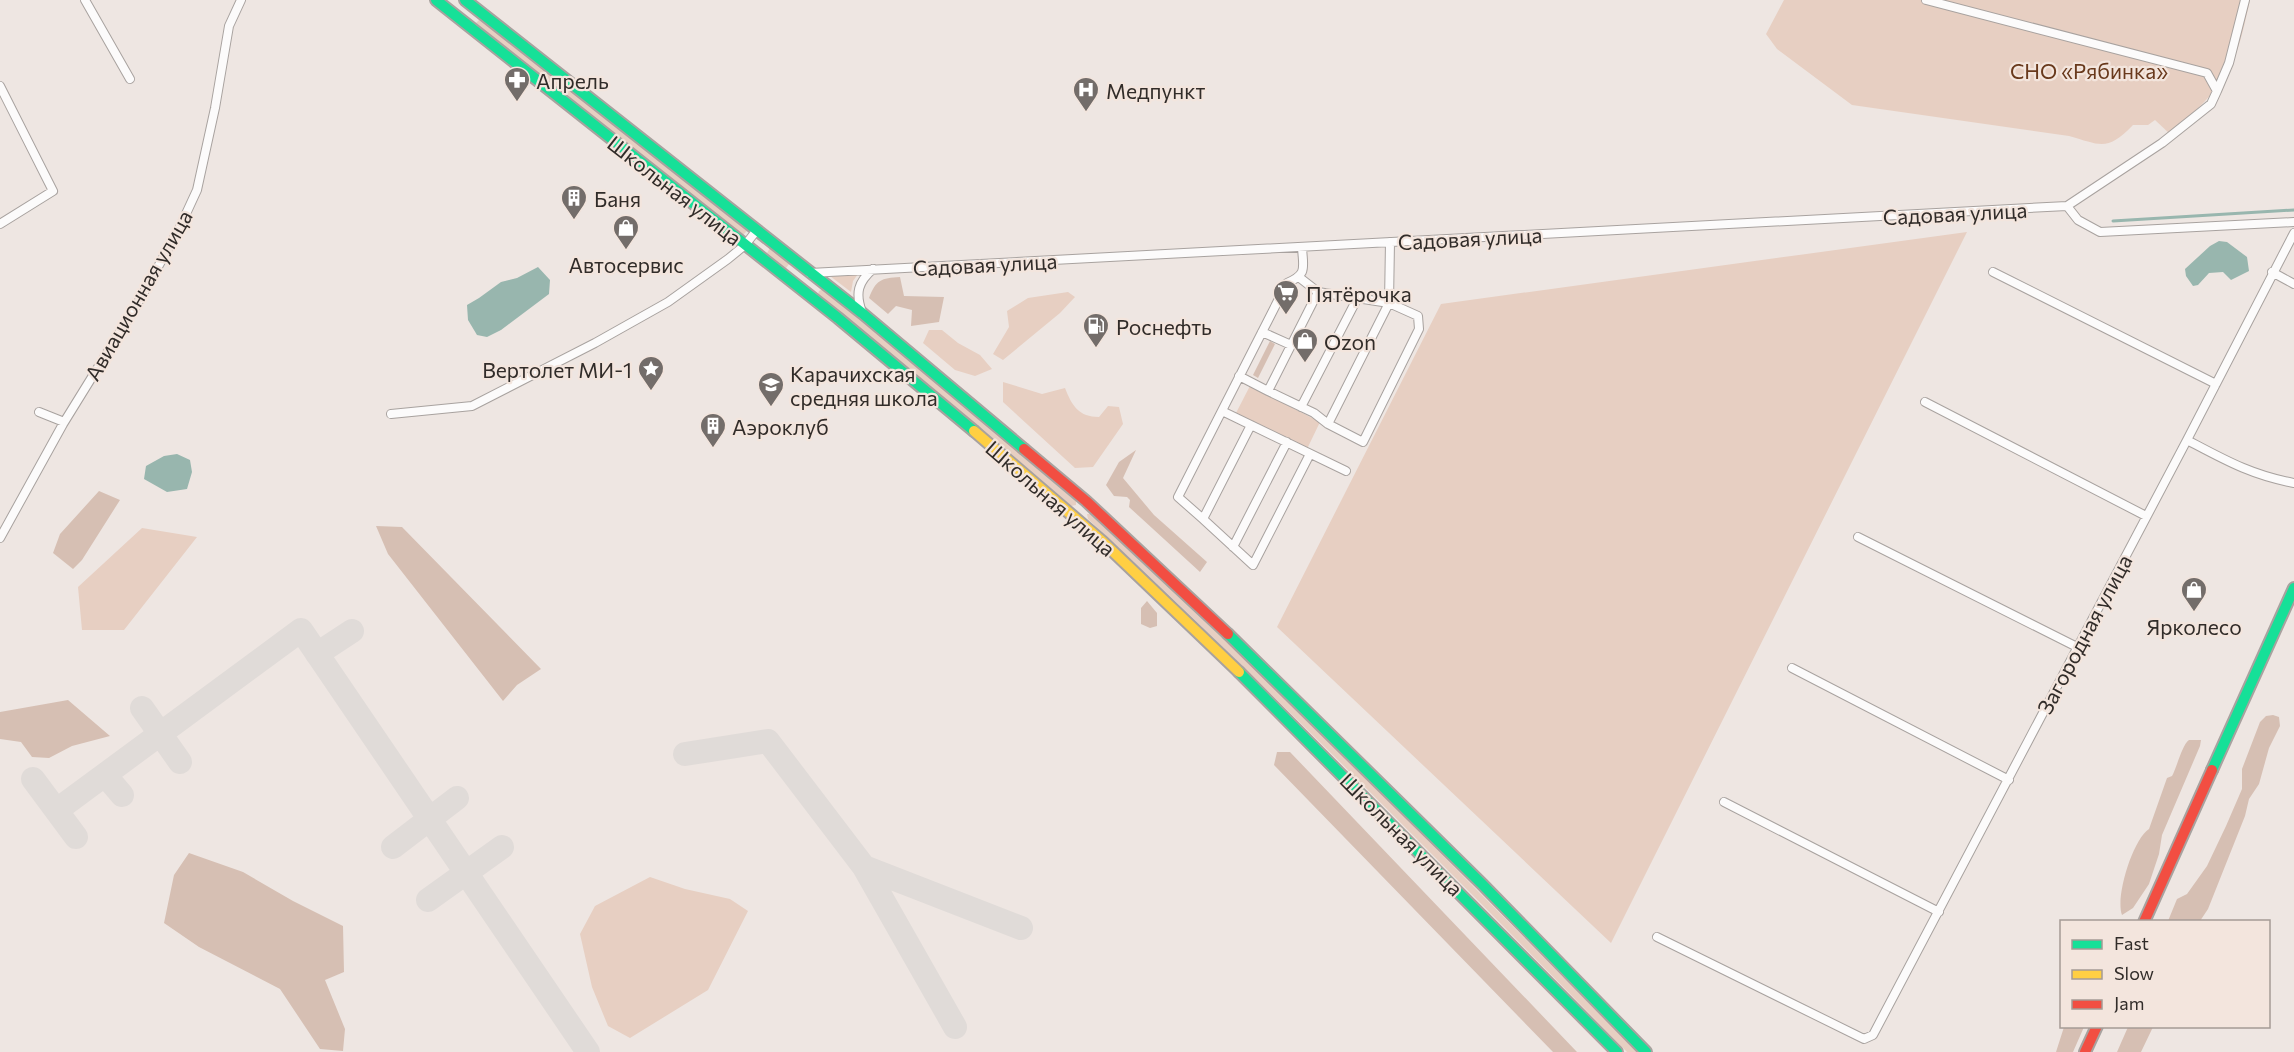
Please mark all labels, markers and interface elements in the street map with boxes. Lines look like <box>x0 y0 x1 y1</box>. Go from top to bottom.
park label: СНО «Рябинка» <box>2010 58 2168 83</box>
pharmacy icon: Апрель <box>502 65 532 103</box>
place label: Апрель <box>536 68 609 93</box>
hospital icon: Медпункт <box>1071 75 1101 113</box>
place label: Медпункт <box>1106 78 1205 103</box>
street label: Школьная улица <box>603 130 747 250</box>
building icon: Баня <box>559 183 589 221</box>
place label: Баня <box>594 186 641 211</box>
street label: Садовая улица <box>1882 197 2028 229</box>
street label: Авиационная улица <box>79 205 197 385</box>
shop icon: Автосервис <box>611 213 641 251</box>
street label: Садовая улица <box>1397 222 1543 254</box>
street label: Садовая улица <box>912 248 1058 280</box>
place label: Автосервис <box>568 252 684 277</box>
supermarket icon: Пятёрочка <box>1271 278 1301 316</box>
place label: Пятёрочка <box>1306 281 1412 306</box>
fuel station icon: Роснефть <box>1081 311 1111 349</box>
place label: Роснефть <box>1116 314 1212 339</box>
shop icon: Ozon <box>1290 326 1320 364</box>
place label: Ozon <box>1324 329 1376 354</box>
place icon: Вертолет МИ-1 <box>636 354 666 392</box>
place label: Вертолет МИ-1 <box>482 357 632 382</box>
place label: Карачихская средняя школа <box>790 361 938 410</box>
school or university icon: Карачихская средняя школа <box>756 370 786 408</box>
building icon: Аэроклуб <box>698 411 728 449</box>
place label: Аэроклуб <box>732 414 829 439</box>
street label: Школьная улица <box>981 435 1121 561</box>
street label: Загородная улица <box>2031 550 2137 718</box>
shop icon: Ярколесо <box>2179 575 2209 613</box>
place label: Ярколесо <box>2146 614 2242 639</box>
street label: Школьная улица <box>1335 767 1469 901</box>
legend <box>2060 920 2270 1028</box>
text: Fast <box>2114 932 2149 954</box>
text: Slow <box>2114 962 2154 984</box>
text: Jam <box>2114 992 2144 1014</box>

